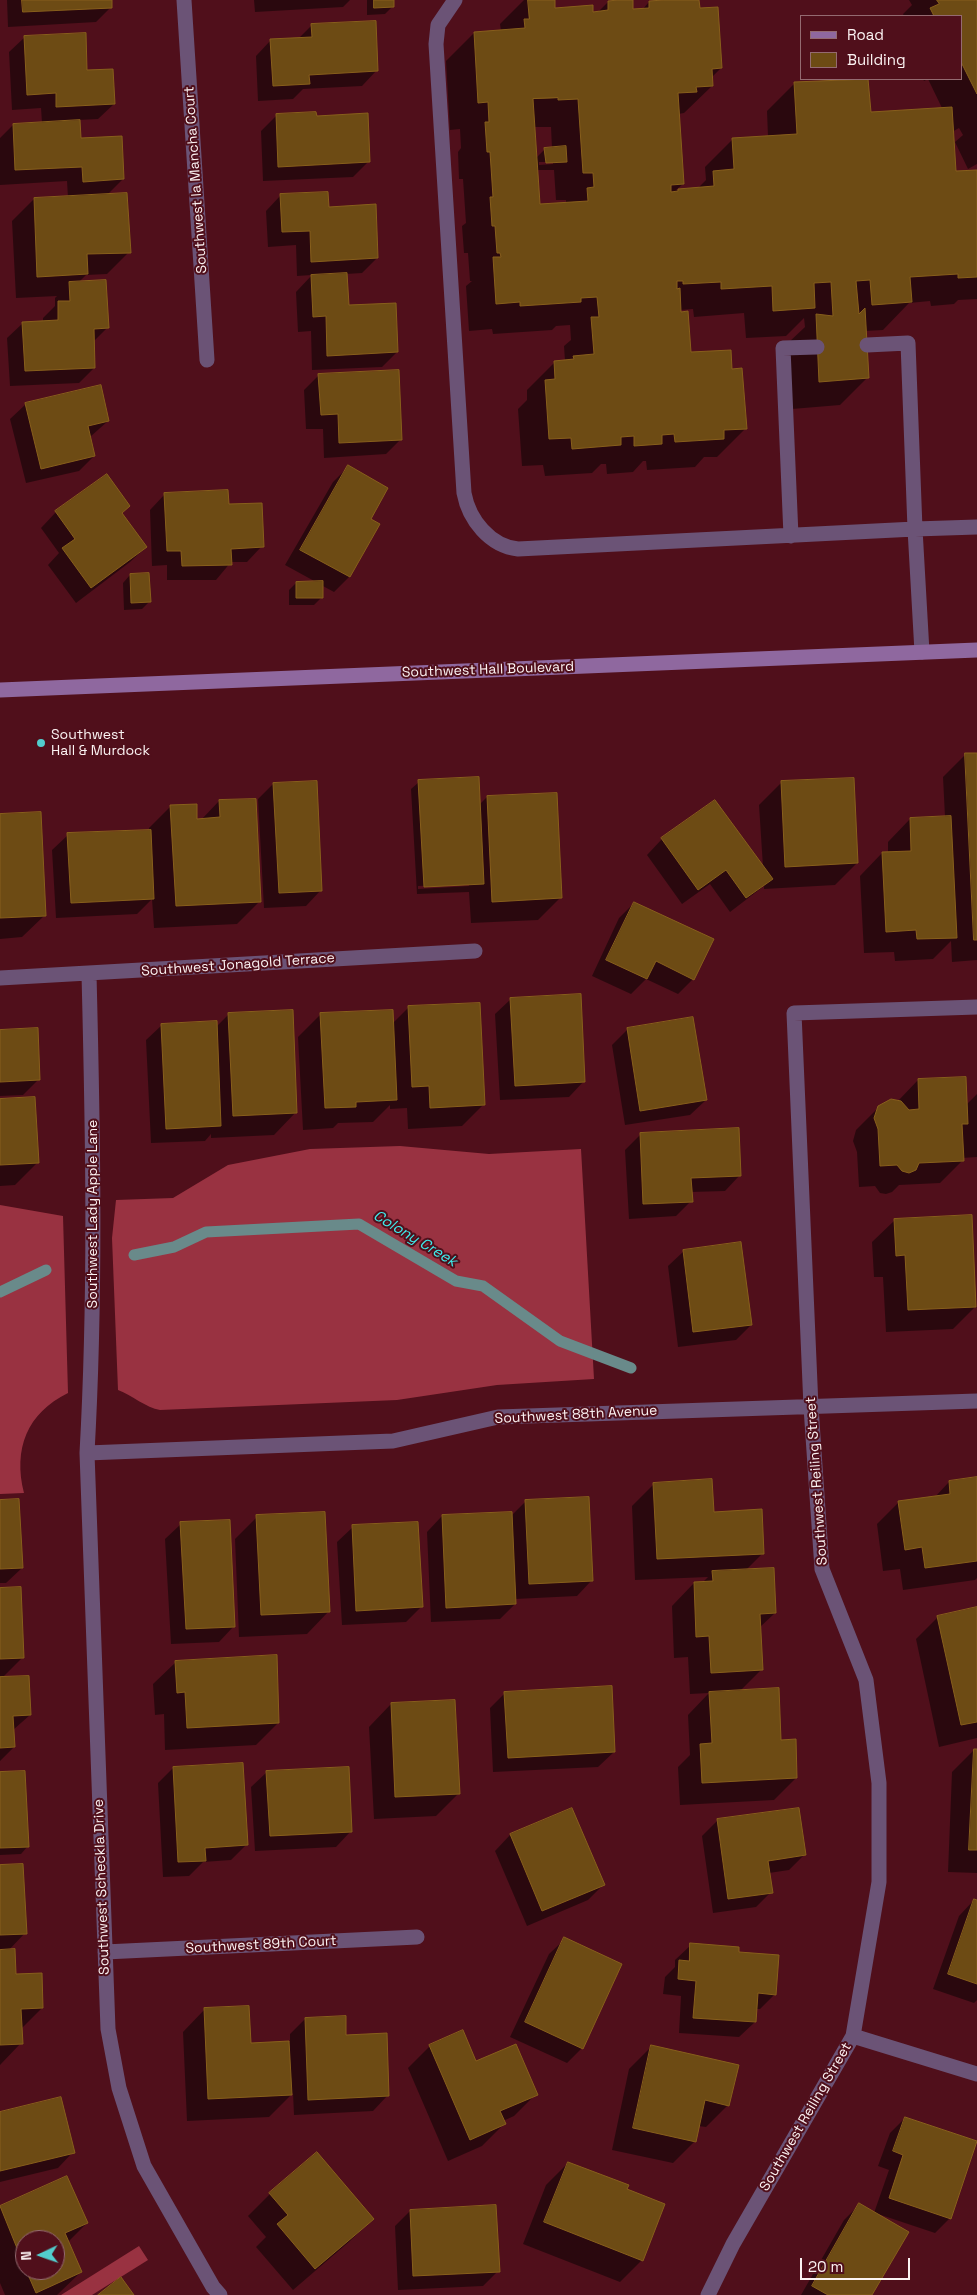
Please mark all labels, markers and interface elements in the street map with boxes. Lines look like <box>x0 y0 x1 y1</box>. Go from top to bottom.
legend <box>800 15 962 80</box>
text: Road <box>847 25 884 44</box>
text: Building <box>847 50 906 69</box>
street label: Southwest la Mancha Court <box>181 86 211 274</box>
street label: Southwest Hall Boulevard <box>402 659 574 681</box>
place label: Southwest Hall & Murdock <box>51 727 150 760</box>
marker: Southwest Hall & Murdock <box>35 737 47 749</box>
street label: Southwest Jonagold Terrace <box>141 950 335 980</box>
street label: Southwest Lady Apple Lane <box>85 1120 101 1308</box>
water label: Colony Creek <box>370 1207 460 1271</box>
street label: Southwest Reiling Street <box>803 1396 831 1566</box>
street label: Southwest 88th Avenue <box>494 1402 658 1428</box>
street label: Southwest Scheckla Drive <box>91 1799 113 1975</box>
street label: Southwest 89th Court <box>185 1933 337 1957</box>
street label: Southwest Reiling Street <box>757 2040 855 2194</box>
north arrow <box>15 2230 65 2280</box>
scale bar <box>802 2248 912 2280</box>
text: N <box>17 2251 35 2261</box>
text: 20 m <box>808 2257 843 2276</box>

